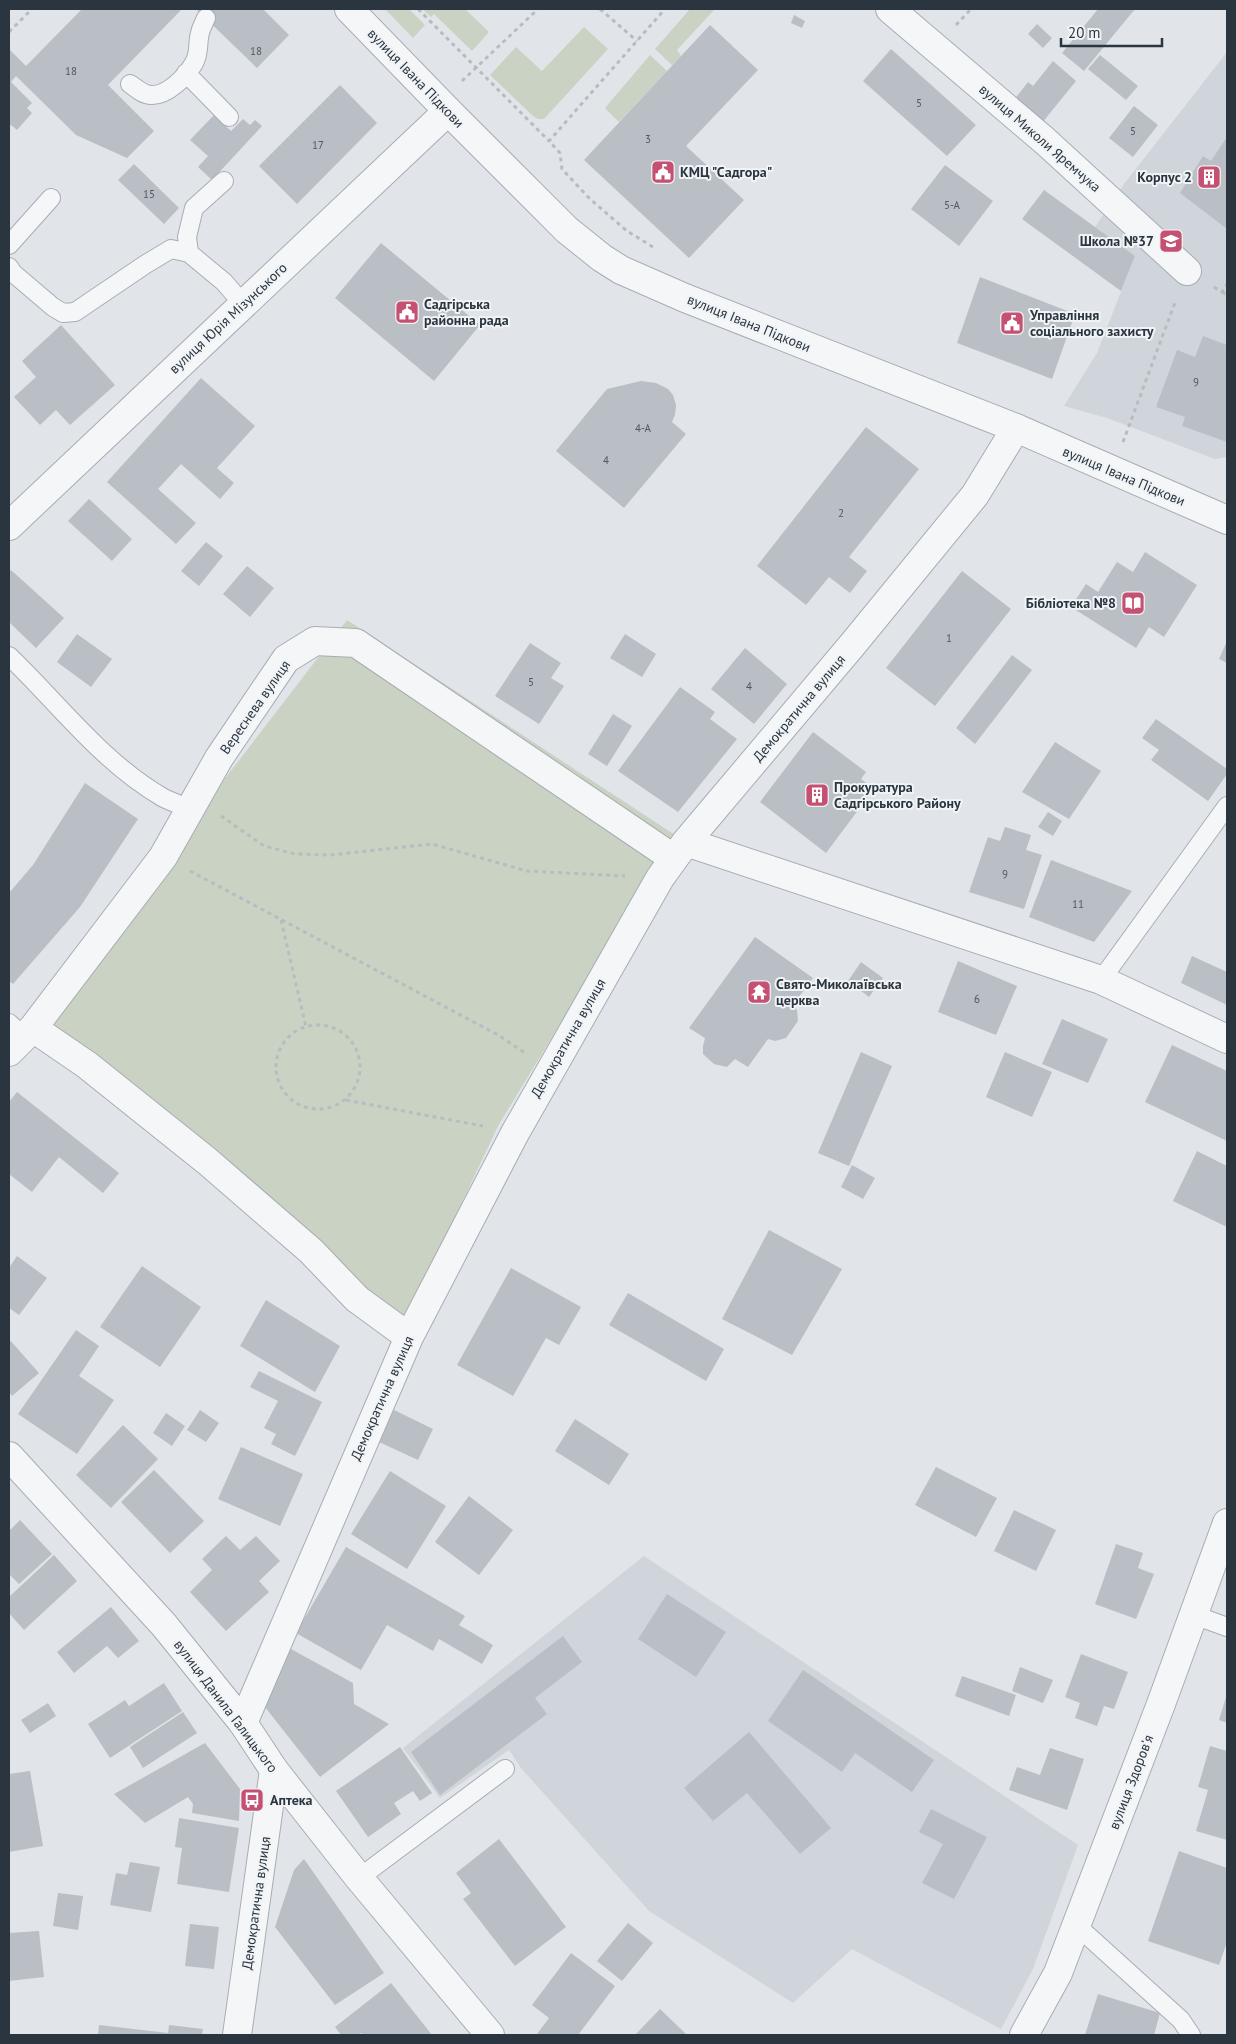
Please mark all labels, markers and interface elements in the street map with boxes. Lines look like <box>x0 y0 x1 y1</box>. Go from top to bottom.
scale bar <box>1061 15 1162 47</box>
text: 20 m <box>1068 23 1101 42</box>
street label: вулиця Івана Підкови <box>364 24 468 132</box>
house number: 18 <box>250 44 262 58</box>
house number: 18 <box>65 64 77 78</box>
street label: вулиця Миколи Яремчука <box>975 80 1105 196</box>
house number: 5 <box>916 96 922 110</box>
house number: 5 <box>1130 124 1136 138</box>
house number: 3 <box>645 132 651 146</box>
house number: 17 <box>312 138 324 152</box>
public building icon: КМЦ "Садгора" <box>650 159 676 185</box>
place label: КМЦ "Садгора" <box>680 163 772 181</box>
building icon: Корпус 2 <box>1196 164 1222 190</box>
place label: Корпус 2 <box>1137 168 1192 186</box>
house number: 15 <box>143 187 155 201</box>
house number: 5-А <box>944 198 961 212</box>
school or university icon: Школа №37 <box>1158 228 1184 254</box>
place label: Школа №37 <box>1080 232 1154 250</box>
street label: вулиця Юрія Мізунського <box>165 259 291 377</box>
street label: вулиця Івана Підкови <box>685 290 813 356</box>
place label: Садгірська районна рада <box>424 295 509 329</box>
public building icon: Садгірська районна рада <box>394 299 420 325</box>
place label: Управління соціального захисту <box>1029 306 1154 340</box>
public building icon: Управління соціального захисту <box>999 310 1025 336</box>
house number: 9 <box>1193 375 1199 389</box>
house number: 4-А <box>635 421 652 435</box>
street label: вулиця Івана Підкови <box>1060 442 1188 510</box>
house number: 4 <box>603 453 609 467</box>
house number: 2 <box>838 506 844 520</box>
library icon: Бібліотека №8 <box>1120 590 1146 616</box>
place label: Бібліотека №8 <box>1026 594 1116 612</box>
house number: 1 <box>946 631 952 645</box>
street label: Демократична вулиця <box>749 651 849 765</box>
street label: Вереснева вулиця <box>216 656 294 758</box>
house number: 5 <box>528 675 534 689</box>
house number: 4 <box>746 679 752 693</box>
place label: Прокуратура Садгірського Району <box>834 778 961 812</box>
building icon: Прокуратура Садгірського Району <box>804 782 830 808</box>
house number: 9 <box>1002 867 1008 881</box>
house number: 11 <box>1072 897 1084 911</box>
street label: Демократична вулиця <box>527 975 609 1101</box>
place label: Свято-Миколаївська церква <box>776 975 902 1009</box>
temple icon: Свято-Миколаївська церква <box>746 979 772 1005</box>
house number: 6 <box>974 992 980 1006</box>
street label: Демократична вулиця <box>346 1333 418 1463</box>
street label: вулиця Данила Галицького <box>170 1636 282 1776</box>
street label: вулиця Здоровʼя <box>1105 1732 1157 1832</box>
bus stop icon: Аптека <box>239 1787 265 1813</box>
place label: Аптека <box>270 1791 313 1809</box>
street label: Демократична вулиця <box>238 1835 274 1971</box>

